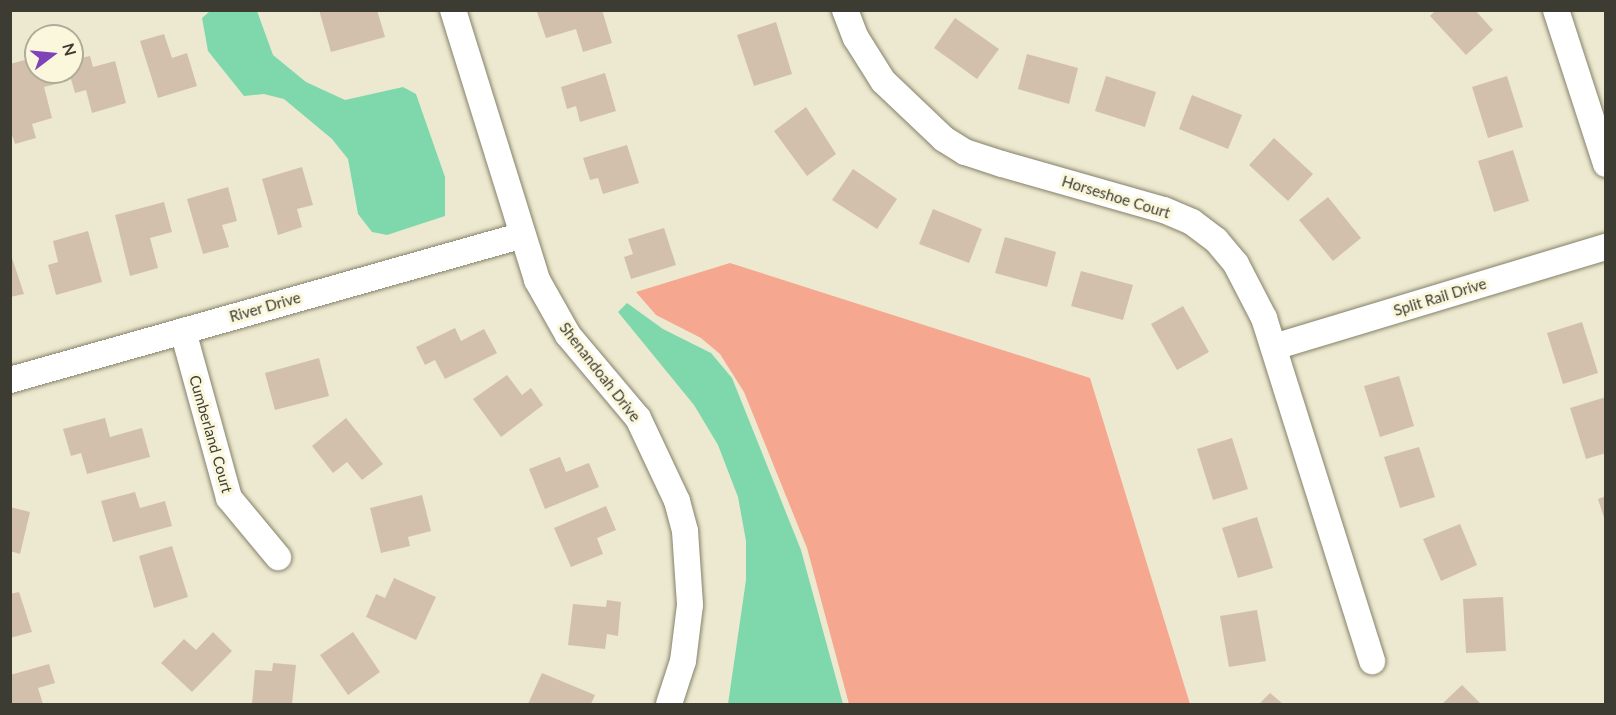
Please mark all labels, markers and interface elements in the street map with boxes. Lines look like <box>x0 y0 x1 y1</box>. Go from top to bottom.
north arrow <box>24 24 84 84</box>
text: N <box>59 41 81 58</box>
street label: Horseshoe Court <box>1060 172 1172 222</box>
street label: Split Rail Drive <box>1391 274 1489 320</box>
street label: River Drive <box>227 288 303 326</box>
street label: Shenandoah Drive <box>556 319 644 425</box>
street label: Cumberland Court <box>186 373 236 495</box>

